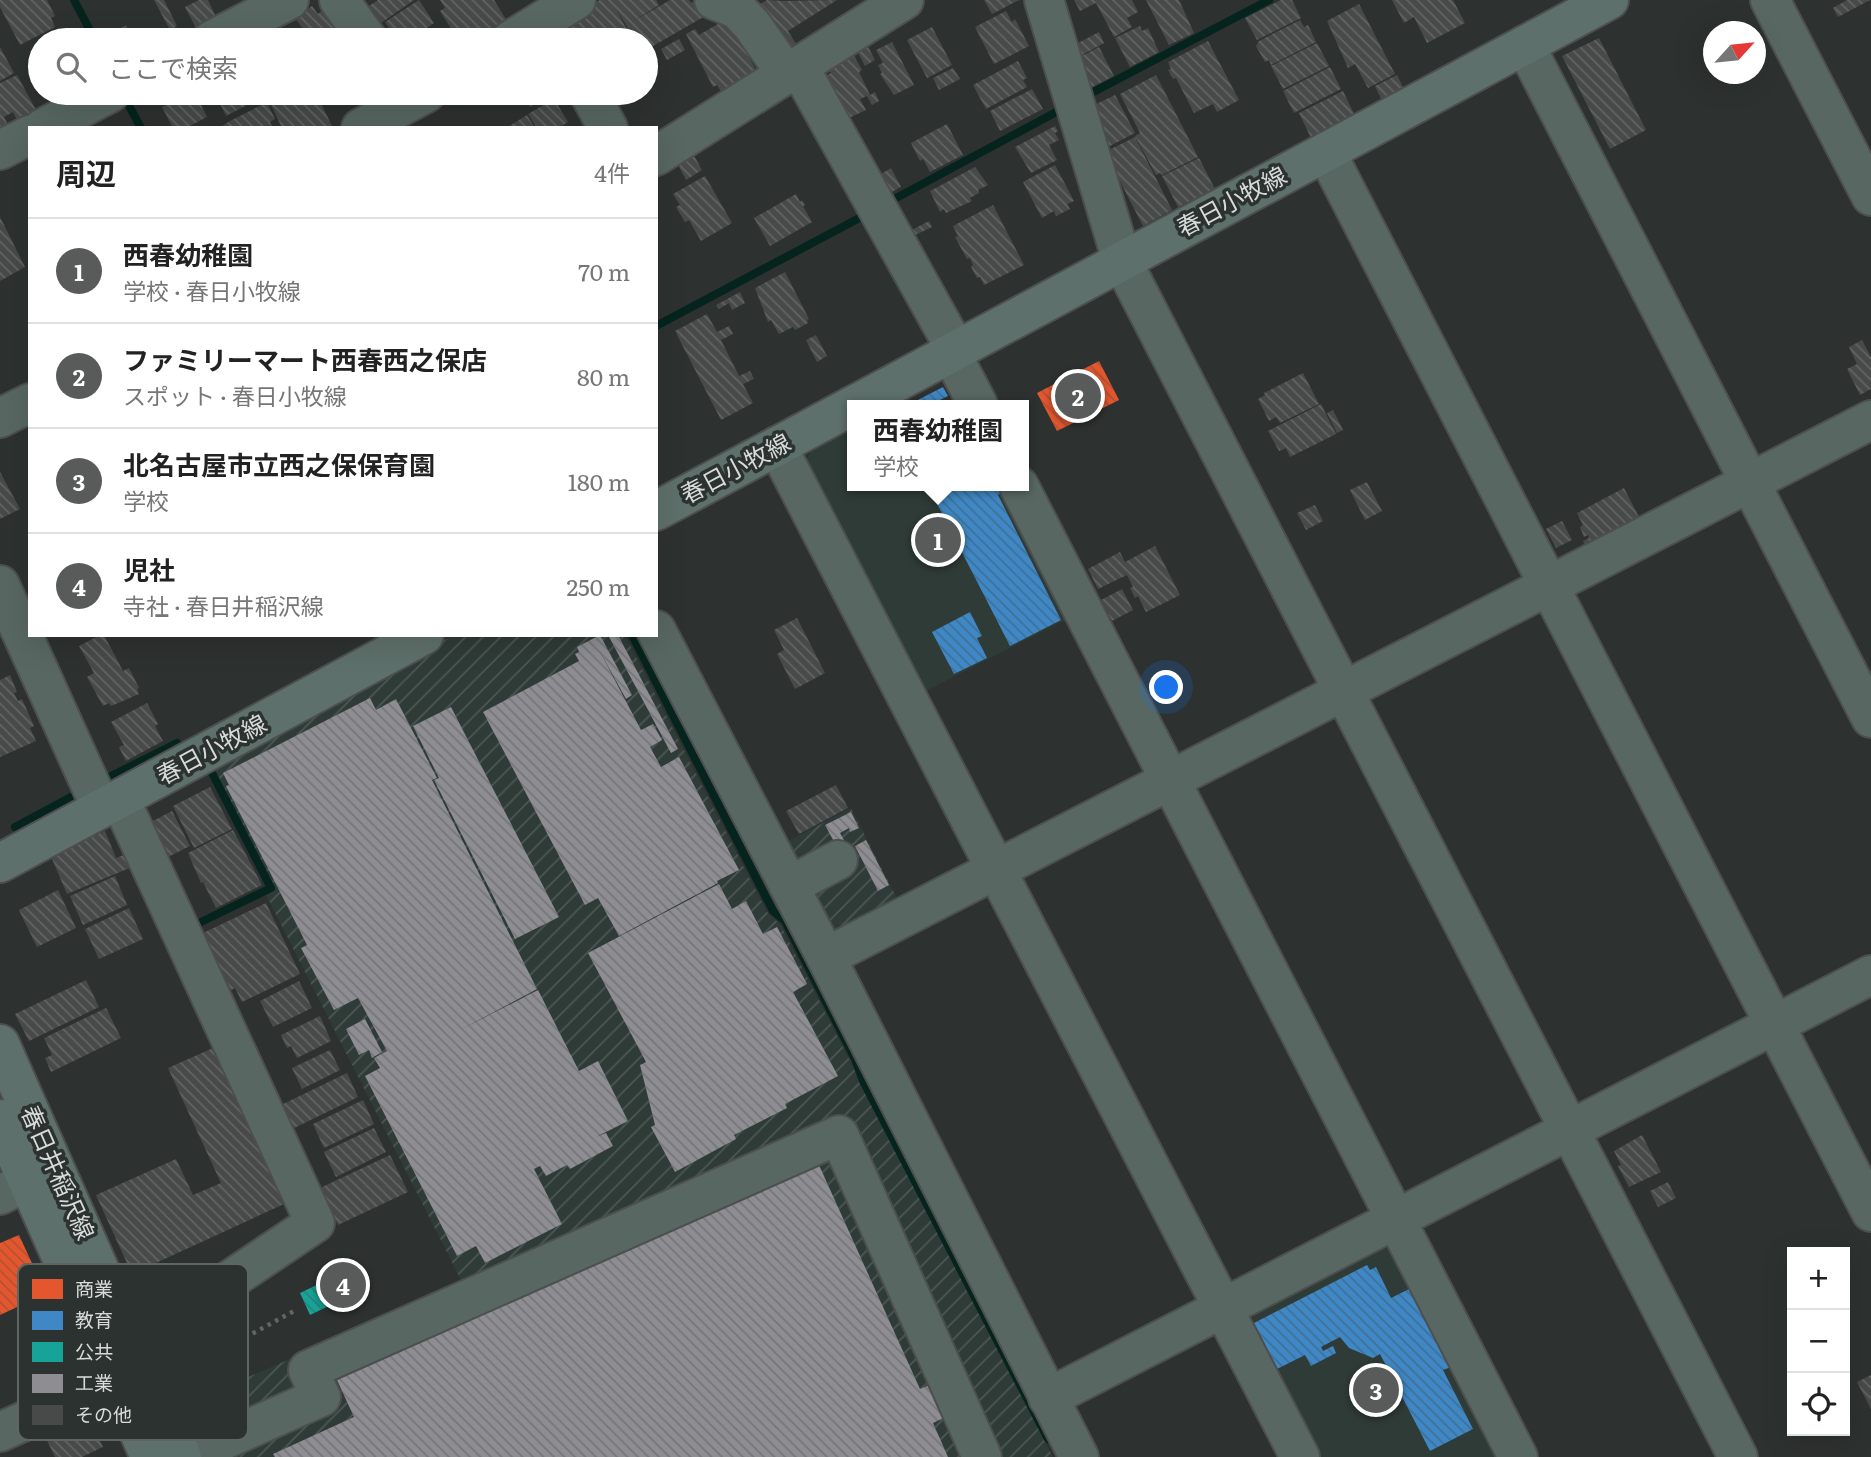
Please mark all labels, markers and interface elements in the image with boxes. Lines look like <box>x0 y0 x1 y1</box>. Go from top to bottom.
north arrow <box>1703 21 1766 84</box>
search box <box>28 28 658 105</box>
text: ここで検索 <box>108 47 238 86</box>
icon: search <box>52 48 90 86</box>
text: 周辺 <box>56 150 116 194</box>
text: 4件 <box>594 155 630 189</box>
street label: 春日小牧線 <box>1170 156 1292 243</box>
text: 西春幼稚園 <box>123 234 253 273</box>
text: 1 <box>74 254 84 288</box>
text: 70 m <box>578 254 630 288</box>
text: 学校 · 春日小牧線 <box>123 273 301 307</box>
text: ファミリーマート西春西之保店 <box>123 339 487 378</box>
text: 2 <box>73 359 85 393</box>
text: 80 m <box>577 359 630 393</box>
pin: 2 <box>1055 370 1101 422</box>
text: スポット · 春日小牧線 <box>123 378 347 412</box>
popup <box>847 400 1029 491</box>
text: 西春幼稚園 <box>873 409 1003 448</box>
street label: 春日小牧線 <box>674 423 796 510</box>
text: 北名古屋市立西之保保育園 <box>123 444 435 483</box>
text: 学校 <box>873 448 919 482</box>
text: 3 <box>73 464 85 498</box>
text: 180 m <box>568 464 630 498</box>
text: 学校 <box>123 483 169 517</box>
pin: 1 <box>915 514 961 566</box>
text: 児社 <box>123 549 175 588</box>
text: 4 <box>72 569 86 603</box>
text: 250 m <box>566 569 630 603</box>
text: 寺社 · 春日井稲沢線 <box>123 588 324 622</box>
your location <box>1149 670 1183 704</box>
street label: 春日小牧線 <box>150 704 272 791</box>
street label: 春日井稲沢線 <box>14 1099 105 1245</box>
map controls <box>1787 1247 1850 1436</box>
button: + <box>1787 1247 1850 1310</box>
pin: 4 <box>320 1259 366 1311</box>
legend <box>18 1264 248 1440</box>
text: 商業 <box>75 1274 113 1302</box>
text: 教育 <box>75 1305 113 1333</box>
button: − <box>1787 1310 1850 1373</box>
text: 公共 <box>75 1337 113 1365</box>
pin: 3 <box>1353 1364 1399 1416</box>
text: 工業 <box>75 1368 113 1396</box>
button: locate <box>1787 1373 1850 1436</box>
text: その他 <box>75 1400 132 1428</box>

